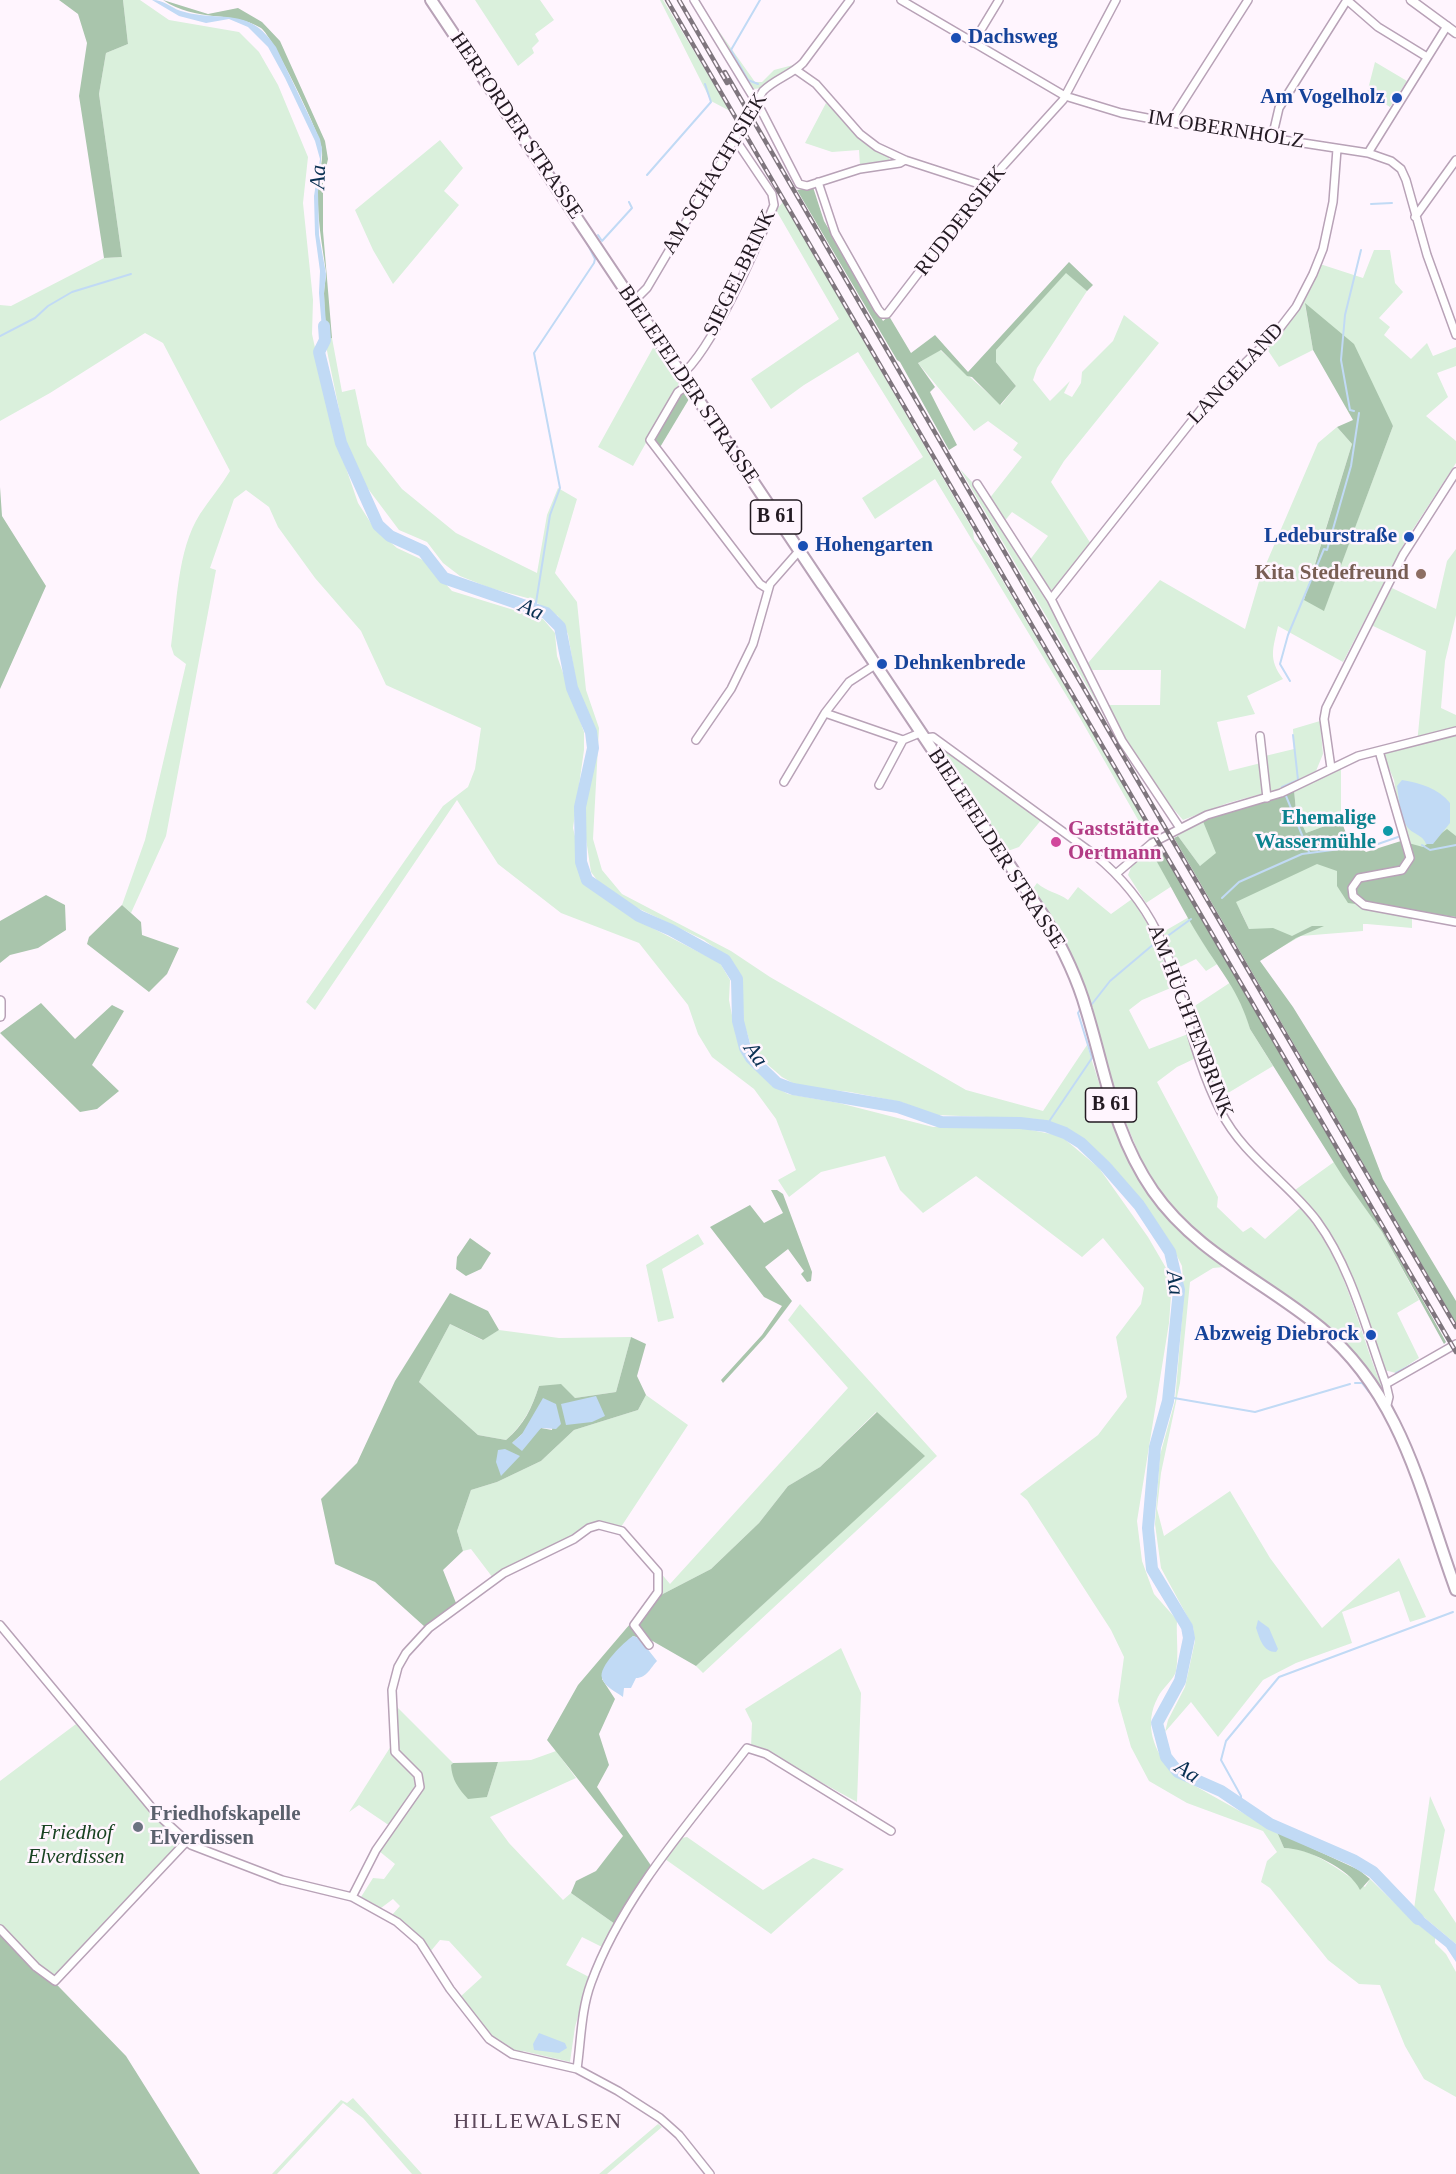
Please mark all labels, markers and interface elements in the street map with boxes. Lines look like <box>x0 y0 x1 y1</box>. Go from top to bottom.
place label: Dachsweg <box>968 25 1058 51</box>
street label: HERFORDER STRASSE <box>444 28 588 224</box>
marker: Dachsweg <box>949 31 963 45</box>
place label: Am Vogelholz <box>1260 85 1385 111</box>
street label: AM SCHACHTSIEK <box>657 89 773 259</box>
marker: Am Vogelholz <box>1390 91 1404 105</box>
street label: IM OBERNHOLZ <box>1146 105 1306 155</box>
street label: RUDDERSIEK <box>910 161 1012 281</box>
water label: Aa <box>305 164 333 190</box>
street label: SIEGELBRINK <box>699 206 781 340</box>
street label: BIELEFELDER STRASSE <box>612 281 764 489</box>
street label: LANGELAND <box>1183 318 1289 430</box>
road number: B 61 <box>750 500 802 534</box>
place label: Ledeburstraße <box>1264 524 1397 550</box>
marker: Ledeburstraße <box>1402 530 1416 544</box>
place label: Hohengarten <box>815 533 933 559</box>
marker: Hohengarten <box>796 539 810 553</box>
place label: Kita Stedefreund <box>1255 561 1409 587</box>
marker: Kita Stedefreund <box>1414 567 1428 581</box>
water label: Aa <box>514 593 548 627</box>
place label: Dehnkenbrede <box>894 651 1025 677</box>
marker: Dehnkenbrede <box>875 657 889 671</box>
street label: BIELEFELDER STRASSE <box>922 744 1070 954</box>
place label: Ehemalige Wassermühle <box>1255 806 1376 856</box>
place label: Gaststätte Oertmann <box>1068 817 1161 867</box>
marker: Ehemalige Wassermühle <box>1381 824 1395 838</box>
marker: Gaststätte Oertmann <box>1049 835 1063 849</box>
street label: AM HÜCHTENBRINK <box>1142 921 1238 1121</box>
water label: Aa <box>737 1037 773 1073</box>
road number: B 61 <box>1086 1088 1136 1122</box>
water label: Aa <box>1159 1269 1189 1297</box>
place label: Abzweig Diebrock <box>1194 1322 1359 1348</box>
marker: Abzweig Diebrock <box>1364 1328 1378 1342</box>
water label: Aa <box>1170 1754 1204 1790</box>
place label: Friedhofskapelle Elverdissen <box>150 1802 300 1852</box>
park label: Friedhof Elverdissen <box>27 1820 125 1870</box>
marker: Friedhofskapelle Elverdissen <box>131 1820 145 1834</box>
district label: HILLEWALSEN <box>453 2109 623 2135</box>

